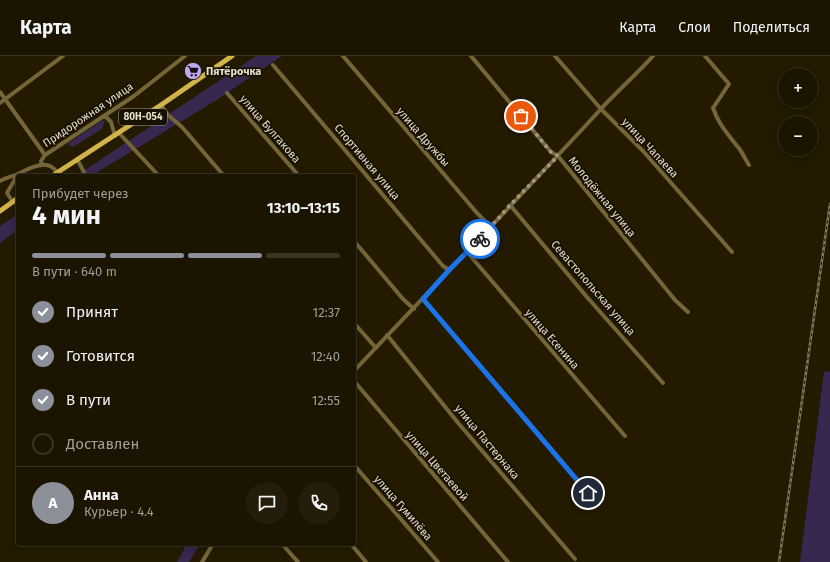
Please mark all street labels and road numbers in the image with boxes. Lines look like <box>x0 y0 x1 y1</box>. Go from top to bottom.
street label: Придорожная улица <box>40 80 136 150</box>
street label: улица Булгакова <box>237 92 303 166</box>
street label: улица Дружбы <box>394 105 452 169</box>
road number: 80Н-054 <box>119 109 167 125</box>
street label: улица Чапаева <box>619 115 681 181</box>
street label: Спортивная улица <box>331 121 403 203</box>
street label: Молодёжная улица <box>566 154 638 240</box>
street label: Севастопольская улица <box>548 238 638 338</box>
street label: улица Есенина <box>522 306 582 372</box>
street label: улица Пастернака <box>452 402 522 482</box>
street label: улица Цветаевой <box>403 428 471 504</box>
street label: улица Гумилёва <box>371 473 435 543</box>

